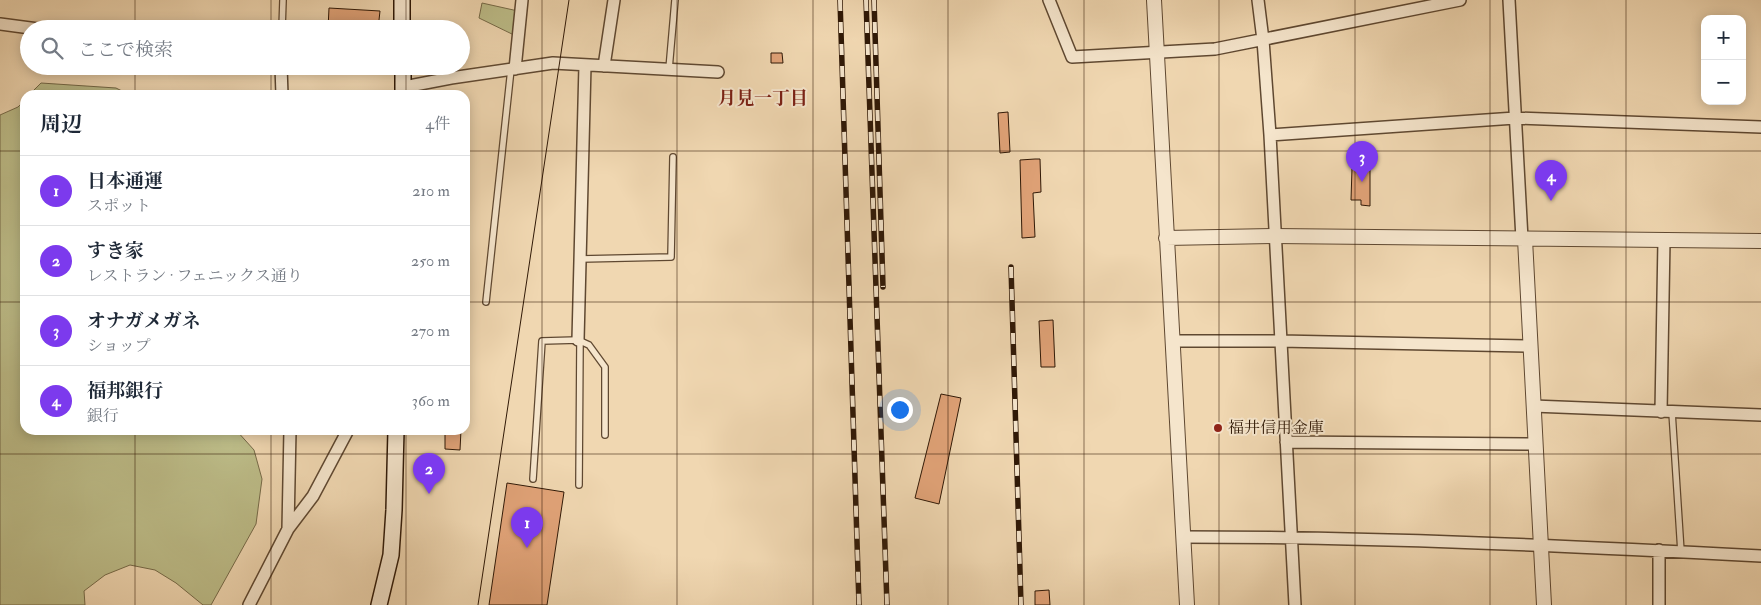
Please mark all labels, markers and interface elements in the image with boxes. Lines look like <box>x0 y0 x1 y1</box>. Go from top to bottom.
map controls <box>1701 15 1746 105</box>
button: + <box>1701 15 1746 60</box>
search box <box>20 20 470 75</box>
icon: search <box>38 34 66 62</box>
text: ここで検索 <box>78 38 173 62</box>
button: − <box>1701 60 1746 105</box>
district label: 月見一丁目 <box>718 87 808 110</box>
text: 周辺 <box>40 111 82 138</box>
text: 4件 <box>425 114 450 134</box>
pin: 3 <box>1346 141 1378 182</box>
pin: 4 <box>1535 160 1567 201</box>
text: 日本通運 <box>87 169 163 193</box>
text: 1 <box>53 181 59 201</box>
text: 210 m <box>412 181 450 201</box>
text: スポット <box>87 196 151 216</box>
text: すき家 <box>87 239 144 263</box>
text: 2 <box>52 251 60 271</box>
text: 250 m <box>411 251 450 271</box>
text: レストラン · フェニックス通り <box>87 266 303 286</box>
text: オナガメガネ <box>87 309 201 333</box>
text: 3 <box>53 321 59 341</box>
text: 270 m <box>411 321 450 341</box>
text: ショップ <box>87 336 151 356</box>
text: 福邦銀行 <box>87 379 163 403</box>
text: 4 <box>52 391 60 411</box>
text: 360 m <box>412 391 450 411</box>
your location <box>887 397 913 423</box>
text: 銀行 <box>87 406 119 426</box>
place label: 福井信用金庫 <box>1228 418 1324 438</box>
marker: 福井信用金庫 <box>1212 422 1224 434</box>
pin: 2 <box>413 453 445 494</box>
pin: 1 <box>511 507 543 548</box>

